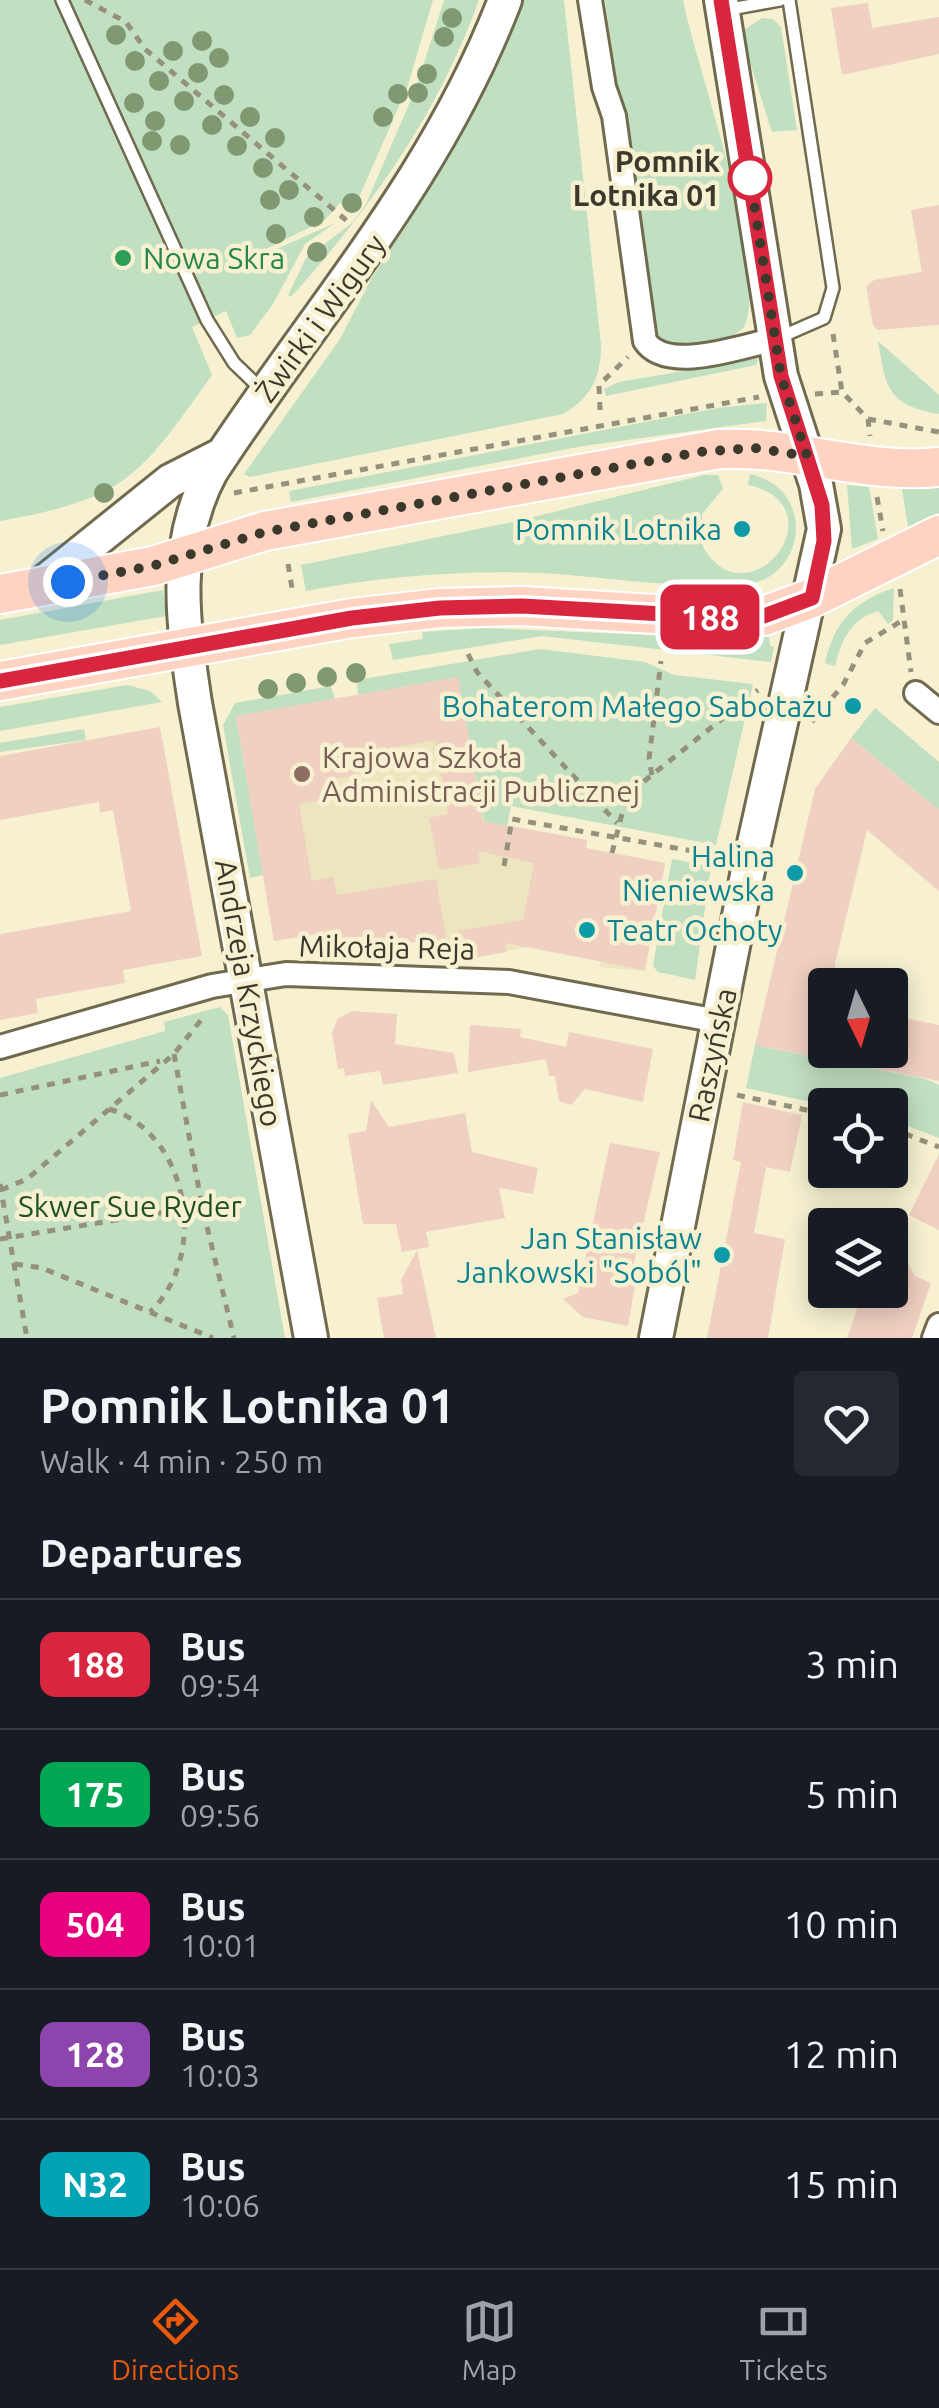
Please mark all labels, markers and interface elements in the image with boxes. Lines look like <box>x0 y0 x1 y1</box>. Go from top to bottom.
place label: Pomnik Lotnika 01 <box>573 144 720 212</box>
marker: Pomnik Lotnika 01 <box>729 157 771 199</box>
street label: Żwirki i Wigury <box>248 228 392 408</box>
place label: Nowa Skra <box>143 241 285 275</box>
marker: Nowa Skra <box>112 247 134 269</box>
place label: Pomnik Lotnika <box>515 512 722 546</box>
marker: Pomnik Lotnika <box>731 518 753 540</box>
your location <box>43 557 93 607</box>
line badge: 188 <box>652 584 768 650</box>
text: 188 <box>680 597 740 637</box>
place label: Bohaterom Małego Sabotażu <box>442 689 833 723</box>
marker: Bohaterom Małego Sabotażu <box>842 695 864 717</box>
place label: Krajowa Szkoła Administracji Publicznej <box>322 740 640 808</box>
marker: Krajowa Szkoła Administracji Publicznej <box>291 763 313 785</box>
place label: Halina Nieniewska <box>622 839 775 907</box>
street label: Andrzeja Krzyckiego <box>209 857 289 1129</box>
marker: Halina Nieniewska <box>784 862 806 884</box>
place label: Teatr Ochoty <box>607 913 782 947</box>
marker: Teatr Ochoty <box>576 919 598 941</box>
street label: Mikołaja Reja <box>298 928 476 966</box>
north arrow <box>808 968 908 1068</box>
map controls <box>808 968 908 1308</box>
street label: Raszyńska <box>681 985 743 1125</box>
button: locate <box>808 1088 908 1188</box>
park label: Skwer Sue Ryder <box>18 1189 243 1223</box>
button: layers <box>808 1208 908 1308</box>
place label: Jan Stanisław Jankowski "Soból" <box>457 1221 702 1289</box>
marker: Jan Stanisław Jankowski "Soból" <box>711 1244 733 1266</box>
button: heart <box>794 1371 899 1476</box>
text: Pomnik Lotnika 01 <box>40 1378 455 1432</box>
text: Walk · 4 min · 250 m <box>40 1443 323 1479</box>
text: Departures <box>40 1532 242 1574</box>
text: Bus <box>180 1625 245 1667</box>
text: 3 min <box>805 1643 899 1685</box>
text: 188 <box>65 1644 125 1684</box>
text: 09:54 <box>180 1667 260 1703</box>
text: Bus <box>180 1755 245 1797</box>
text: 5 min <box>805 1773 899 1815</box>
text: 175 <box>65 1774 125 1814</box>
text: 09:56 <box>180 1797 260 1833</box>
text: Bus <box>180 1885 245 1927</box>
text: 10 min <box>784 1903 899 1945</box>
text: 504 <box>65 1904 125 1944</box>
text: 10:01 <box>180 1927 260 1963</box>
text: Bus <box>180 2015 245 2057</box>
text: 12 min <box>784 2033 899 2075</box>
text: 128 <box>65 2034 125 2074</box>
text: 10:03 <box>180 2057 260 2093</box>
text: Bus <box>180 2145 245 2187</box>
text: 15 min <box>784 2163 899 2205</box>
text: N32 <box>62 2164 128 2204</box>
text: 10:06 <box>180 2187 260 2223</box>
tab: Directions <box>111 2294 239 2385</box>
tab: Map <box>462 2294 517 2385</box>
tab: Tickets <box>739 2294 828 2385</box>

